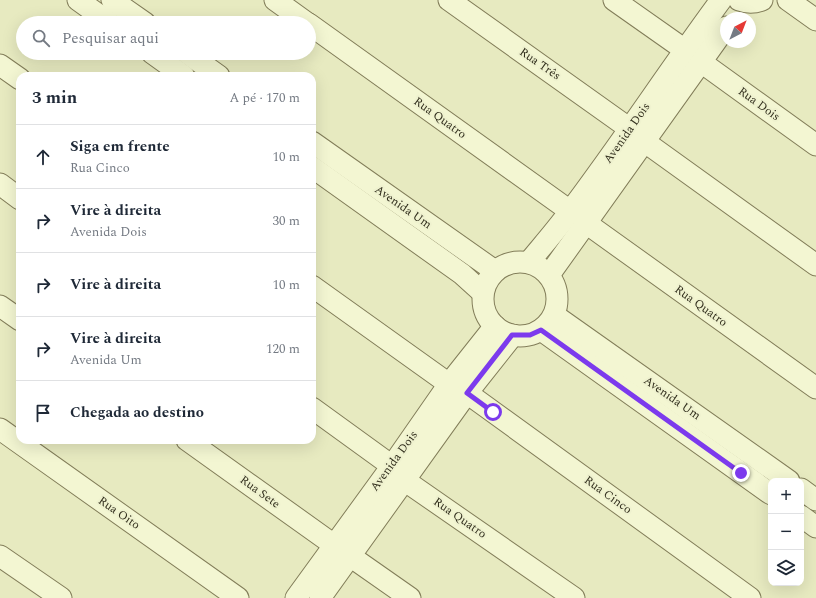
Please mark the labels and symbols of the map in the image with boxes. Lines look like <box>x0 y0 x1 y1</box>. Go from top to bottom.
north arrow <box>720 12 756 48</box>
street label: Rua Três <box>515 43 565 85</box>
street label: Rua Dois <box>734 82 784 126</box>
street label: Rua Quatro <box>410 92 470 144</box>
street label: Avenida Dois <box>599 98 655 168</box>
street label: Avenida Um <box>370 180 436 234</box>
street label: Rua Quatro <box>671 280 731 332</box>
street label: Avenida Um <box>639 371 705 425</box>
route start <box>484 403 502 421</box>
street label: Avenida Dois <box>365 427 423 495</box>
route end <box>732 464 750 482</box>
street label: Rua Sete <box>236 471 284 513</box>
street label: Rua Cinco <box>580 471 636 519</box>
street label: Rua Oito <box>94 492 144 534</box>
street label: Rua Quatro <box>429 493 491 543</box>

